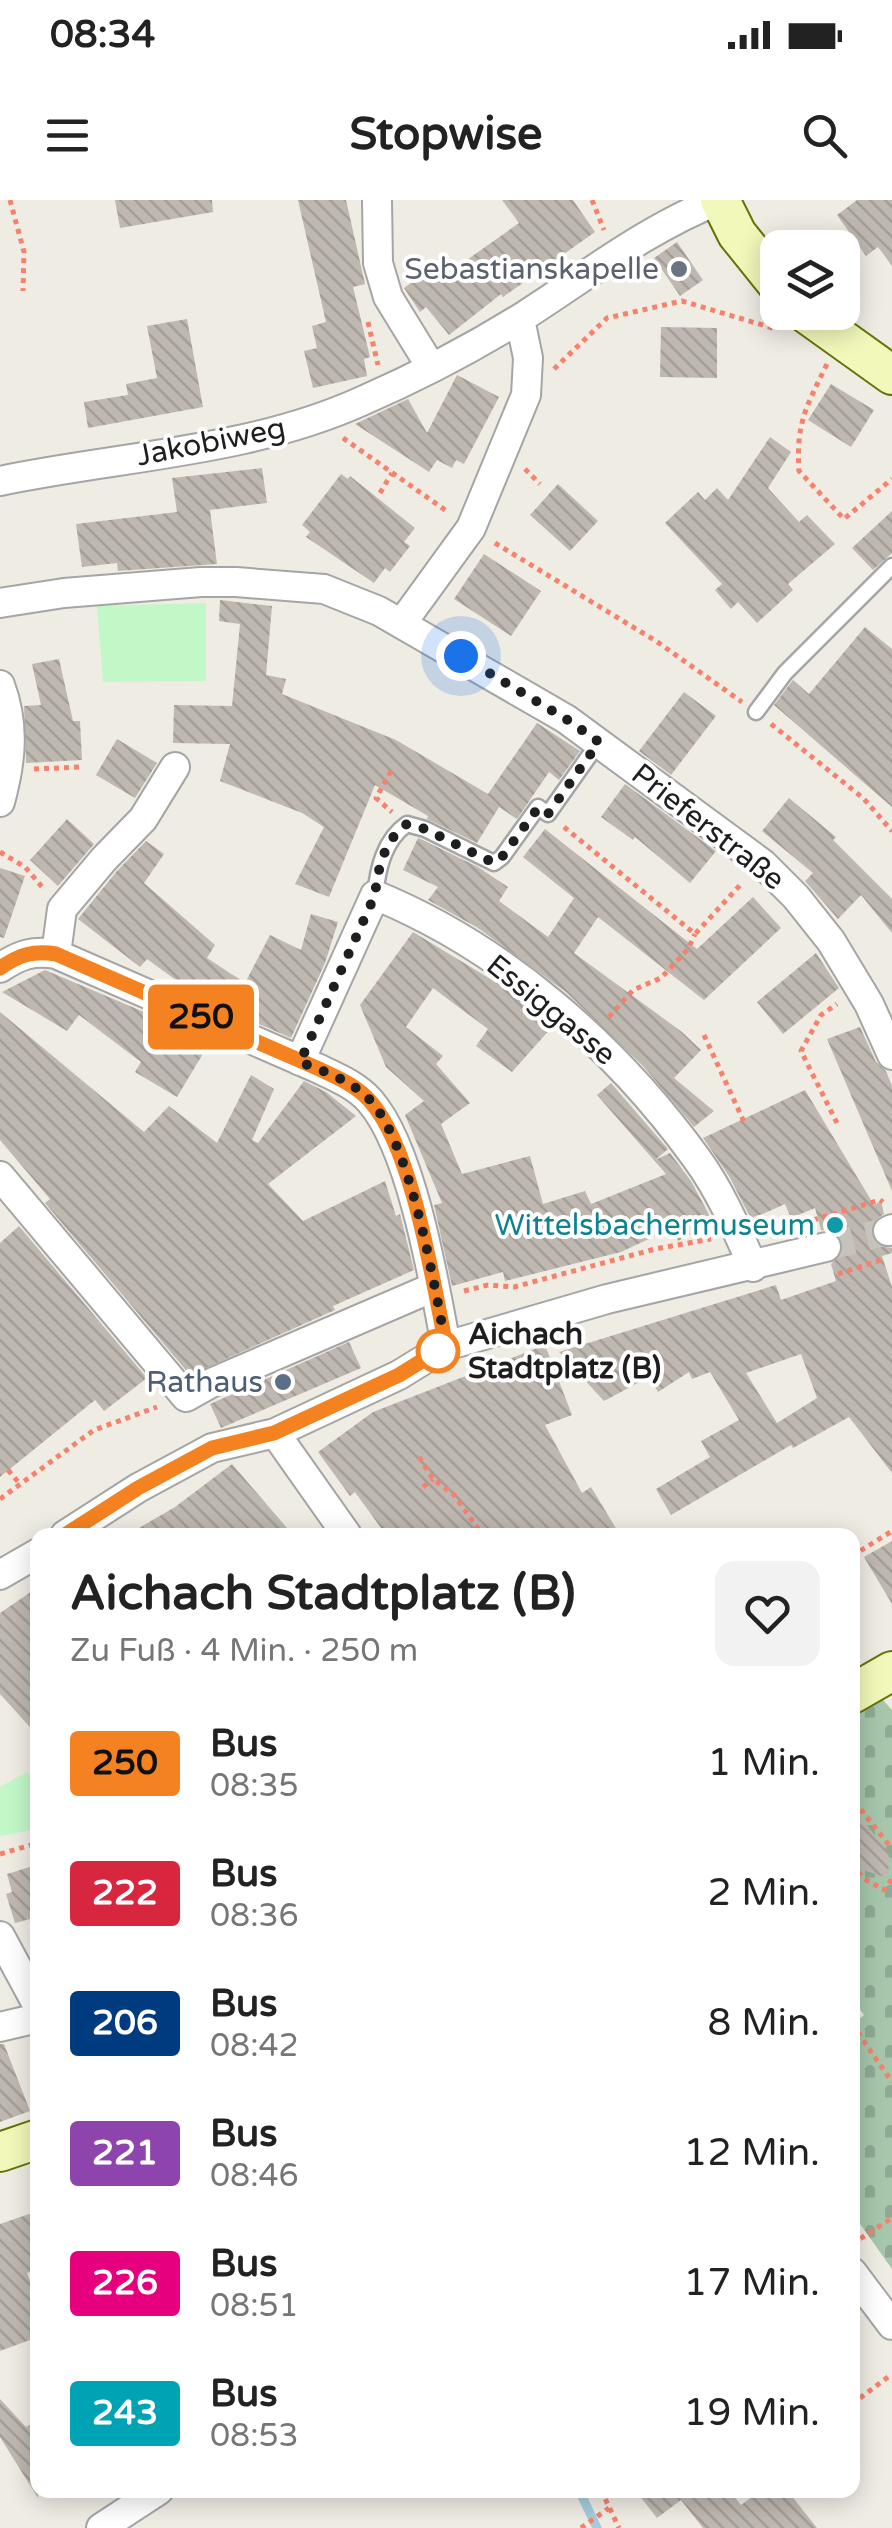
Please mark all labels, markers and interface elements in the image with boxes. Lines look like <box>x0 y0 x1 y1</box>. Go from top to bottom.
text: 08:34 <box>50 12 155 58</box>
icon: menu <box>40 108 95 163</box>
text: Stopwise <box>350 108 542 162</box>
icon: search <box>797 108 852 163</box>
map controls <box>760 230 860 330</box>
button: layers <box>760 230 860 330</box>
place label: Sebastianskapelle <box>404 251 659 288</box>
marker: Sebastianskapelle <box>668 258 690 280</box>
street label: Jakobiweg <box>133 409 289 475</box>
your location <box>436 631 486 681</box>
street label: Prieferstraße <box>624 756 792 898</box>
street label: Essiggasse <box>479 947 623 1073</box>
line badge: 250 <box>144 984 258 1050</box>
text: 250 <box>168 996 234 1038</box>
place label: Wittelsbachermuseum <box>495 1207 815 1244</box>
marker: Wittelsbachermuseum <box>824 1214 846 1236</box>
place label: Aichach Stadtplatz (B) <box>468 1316 661 1387</box>
marker: Aichach Stadtplatz (B) <box>417 1330 459 1372</box>
place label: Rathaus <box>146 1364 263 1401</box>
marker: Rathaus <box>272 1371 294 1393</box>
button: heart <box>715 1561 820 1666</box>
text: Aichach Stadtplatz (B) <box>70 1565 576 1623</box>
text: Zu Fuß · 4 Min. · 250 m <box>70 1632 418 1670</box>
text: Bus <box>210 1721 277 1767</box>
text: 1 Min. <box>707 1740 820 1786</box>
text: 250 <box>92 1742 158 1784</box>
text: 08:35 <box>210 1767 299 1805</box>
text: Bus <box>210 1851 277 1897</box>
text: 2 Min. <box>707 1870 820 1916</box>
text: 222 <box>92 1872 158 1914</box>
text: 08:36 <box>210 1897 299 1935</box>
text: Bus <box>210 1981 277 2027</box>
text: 8 Min. <box>707 2000 820 2046</box>
text: 206 <box>92 2002 158 2044</box>
text: 08:42 <box>210 2027 299 2065</box>
text: Bus <box>210 2111 277 2157</box>
text: 12 Min. <box>684 2130 820 2176</box>
text: 221 <box>92 2132 158 2174</box>
text: 08:46 <box>210 2157 299 2195</box>
text: Bus <box>210 2241 277 2287</box>
text: 17 Min. <box>684 2260 820 2306</box>
text: 226 <box>92 2262 158 2304</box>
text: 08:51 <box>210 2287 299 2325</box>
text: Bus <box>210 2371 277 2417</box>
text: 19 Min. <box>684 2390 820 2436</box>
text: 243 <box>92 2392 158 2434</box>
text: 08:53 <box>210 2417 299 2455</box>

